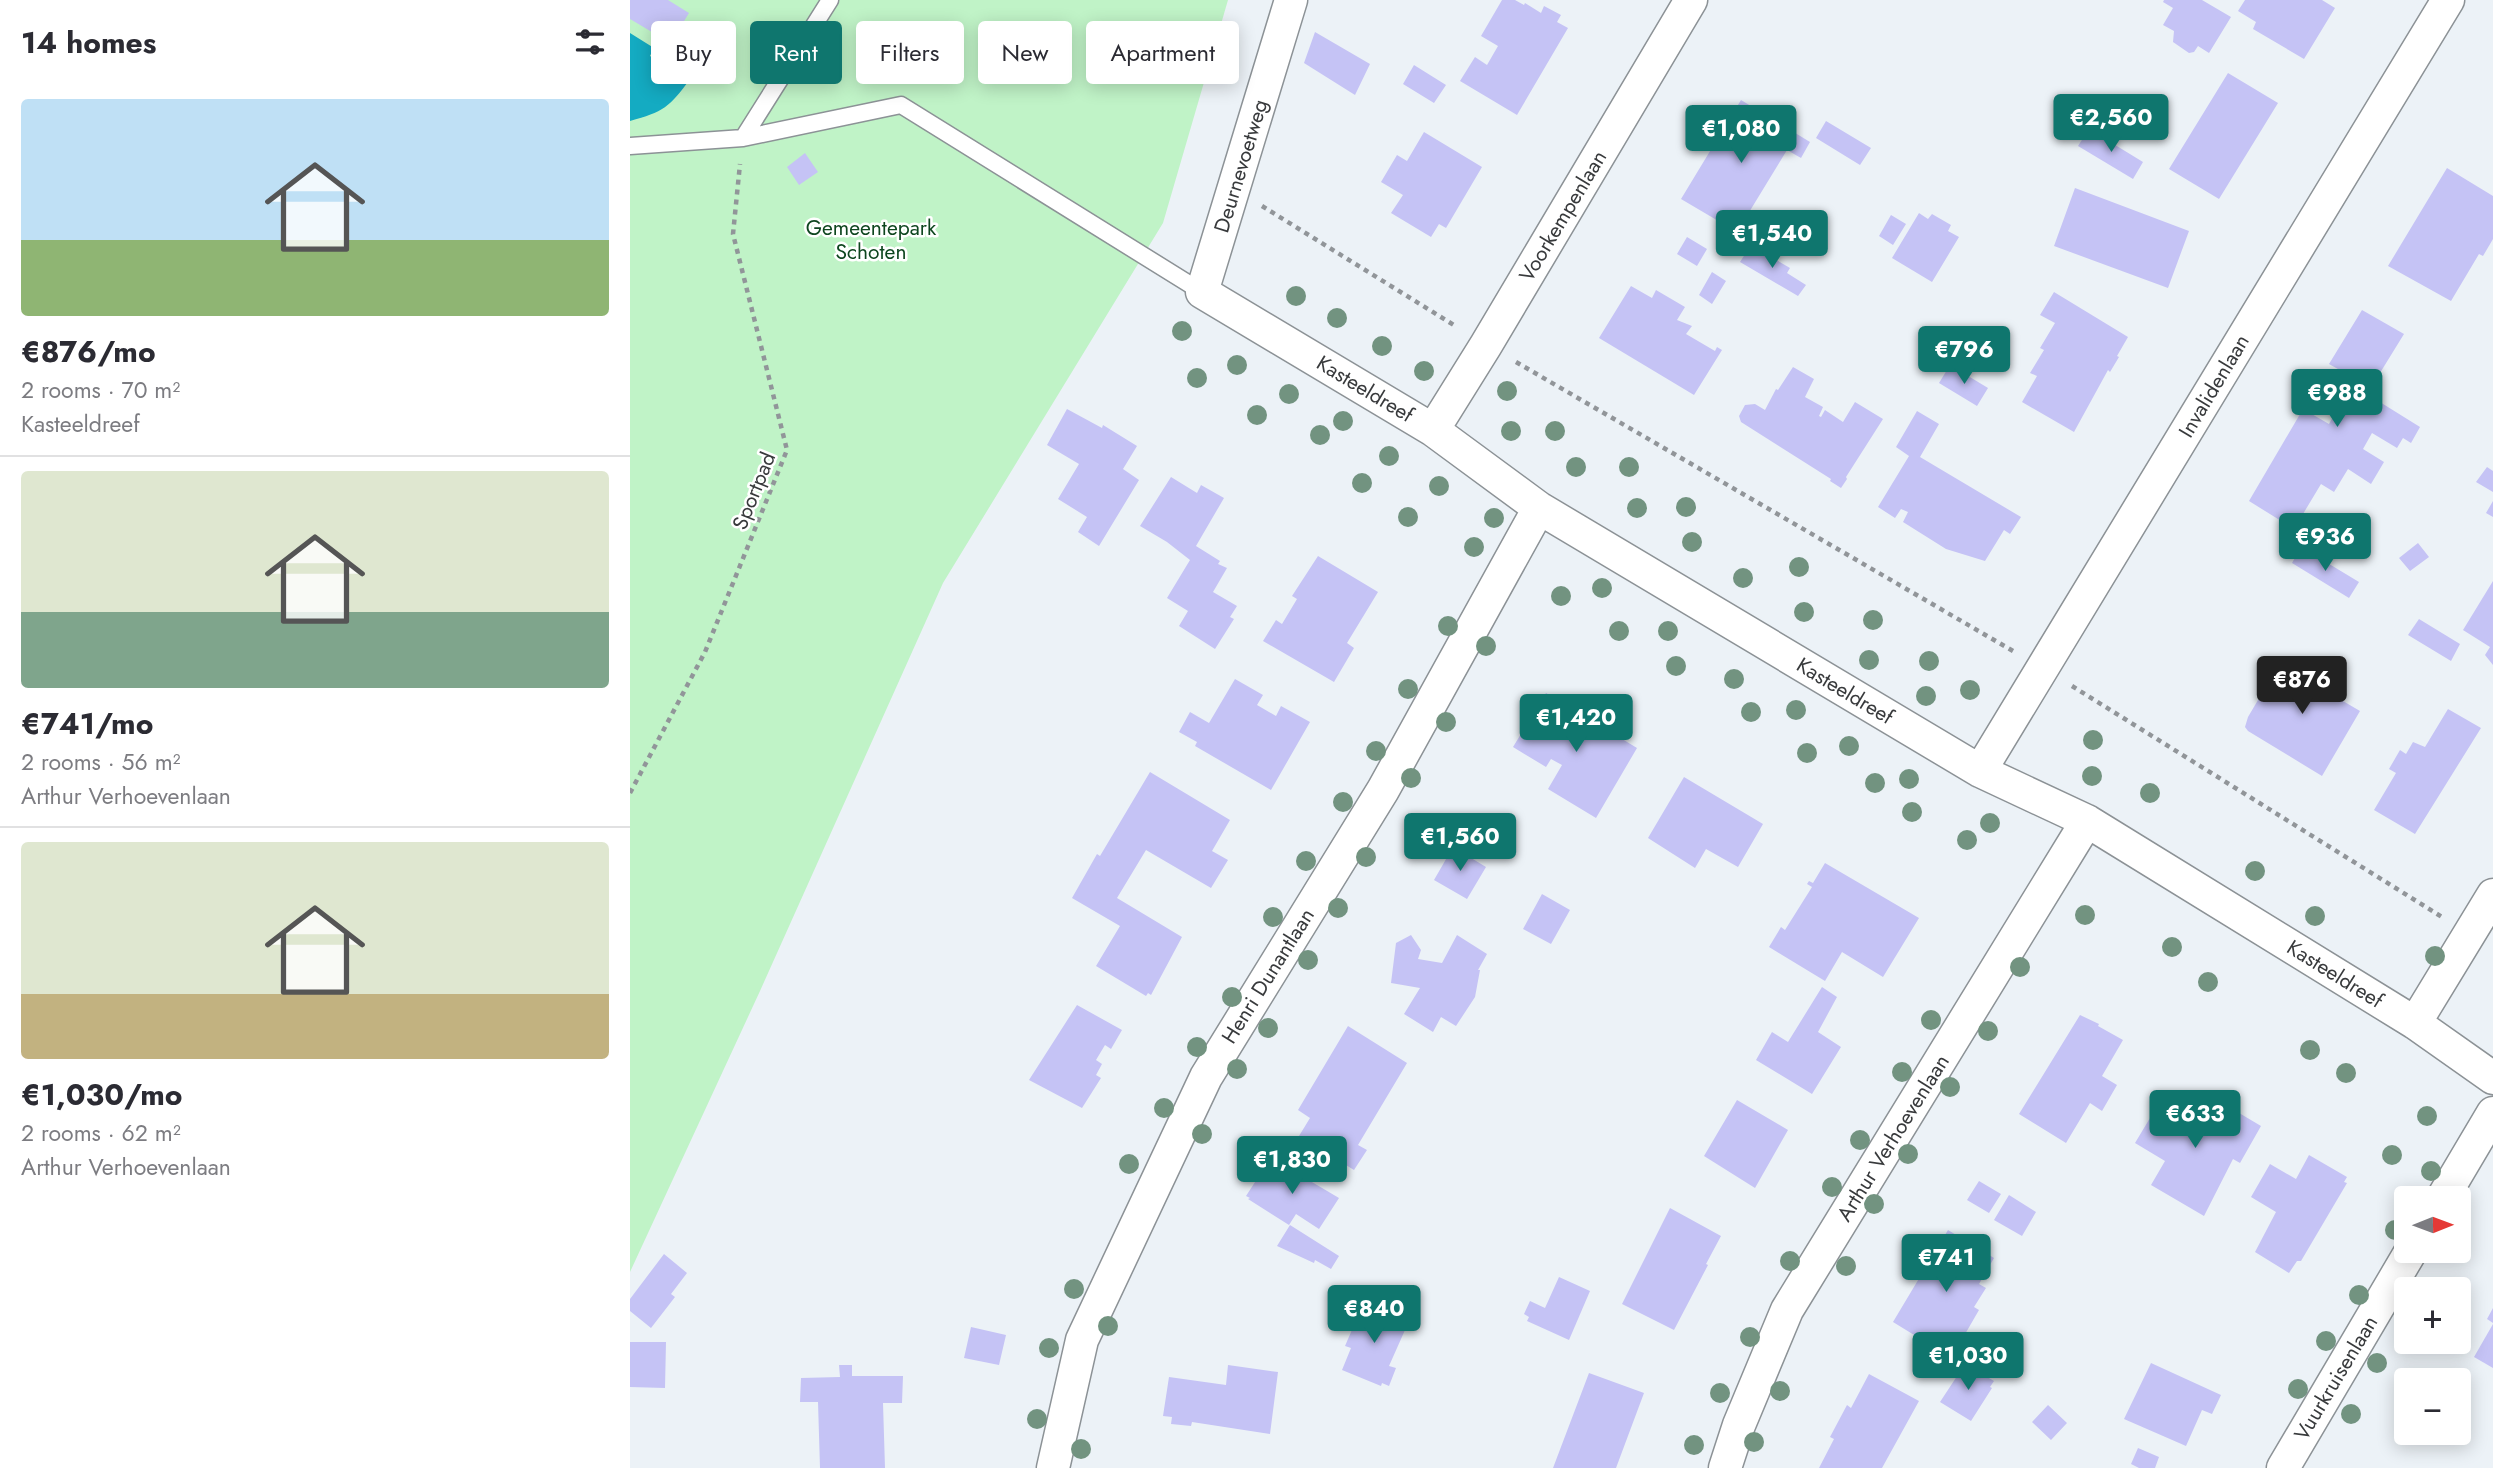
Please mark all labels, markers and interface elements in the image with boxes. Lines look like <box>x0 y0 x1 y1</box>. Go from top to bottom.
text: 14 homes <box>21 21 156 64</box>
chip: Buy <box>651 21 736 84</box>
chip: Rent <box>750 21 842 84</box>
chip: Filters <box>856 21 964 84</box>
chip: New <box>978 21 1072 84</box>
chip: Apartment <box>1086 21 1239 84</box>
icon: filters <box>571 23 609 61</box>
pin: €2,560 <box>2054 94 2168 154</box>
street label: Deurnevoetweg <box>1207 96 1275 236</box>
text: €2,560 <box>2069 100 2153 134</box>
pin: €1,080 <box>1684 106 1798 165</box>
text: €1,080 <box>1701 111 1781 145</box>
icon: home <box>252 144 378 270</box>
street label: Voorkempenlaan <box>1512 145 1614 287</box>
pin: €1,540 <box>1715 210 1829 270</box>
park label: Gemeentepark Schoten <box>806 213 937 267</box>
text: €1,540 <box>1732 216 1812 250</box>
pin: €796 <box>1923 326 2005 386</box>
street label: Invalidenlaan <box>2171 329 2257 443</box>
text: €876/mo <box>21 330 156 373</box>
text: €796 <box>1934 332 1994 366</box>
street label: Kasteeldreef <box>1311 348 1420 430</box>
pin: €988 <box>2296 370 2378 429</box>
text: 2 rooms · 70 m² <box>21 373 180 407</box>
text: €988 <box>2307 375 2367 409</box>
text: Kasteeldreef <box>21 407 140 441</box>
street label: Sportpad <box>725 448 783 534</box>
pin: €936 <box>2284 514 2366 573</box>
icon: home <box>252 516 378 642</box>
text: €936 <box>2295 519 2355 553</box>
street label: Kasteeldreef <box>1791 650 1900 732</box>
pin: €876 <box>2261 656 2343 716</box>
text: €876 <box>2273 662 2331 696</box>
pin: €1,420 <box>1519 694 1633 754</box>
text: €1,420 <box>1536 700 1616 734</box>
text: €741/mo <box>21 702 153 745</box>
text: 2 rooms · 56 m² <box>21 745 181 779</box>
text: Arthur Verhoevenlaan <box>21 779 231 813</box>
pin: €1,560 <box>1403 814 1517 873</box>
text: €1,560 <box>1420 819 1500 853</box>
icon: home <box>252 887 378 1013</box>
street label: Henri Dunantlaan <box>1214 903 1322 1049</box>
street label: Kasteeldreef <box>2281 933 2390 1016</box>
street label: Arthur Verhoevenlaan <box>1829 1049 1957 1227</box>
text: €1,030/mo <box>21 1073 182 1116</box>
pin: €633 <box>2154 1090 2236 1150</box>
text: €633 <box>2165 1096 2225 1130</box>
text: 2 rooms · 62 m² <box>21 1116 181 1150</box>
pin: €1,830 <box>1235 1136 1349 1196</box>
text: €1,830 <box>1253 1142 1331 1176</box>
text: Arthur Verhoevenlaan <box>21 1150 231 1184</box>
north arrow <box>2394 1186 2471 1264</box>
map controls <box>2394 1186 2471 1445</box>
pin: €741 <box>1905 1234 1987 1294</box>
text: €741 <box>1918 1240 1974 1274</box>
button: + <box>2394 1277 2471 1354</box>
pin: €840 <box>1333 1286 1415 1345</box>
text: €840 <box>1344 1291 1404 1325</box>
street label: Vuurkruisenlaan <box>2287 1310 2385 1446</box>
pin: €1,030 <box>1911 1332 2025 1392</box>
text: €1,030 <box>1929 1338 2007 1372</box>
button: − <box>2394 1368 2471 1445</box>

